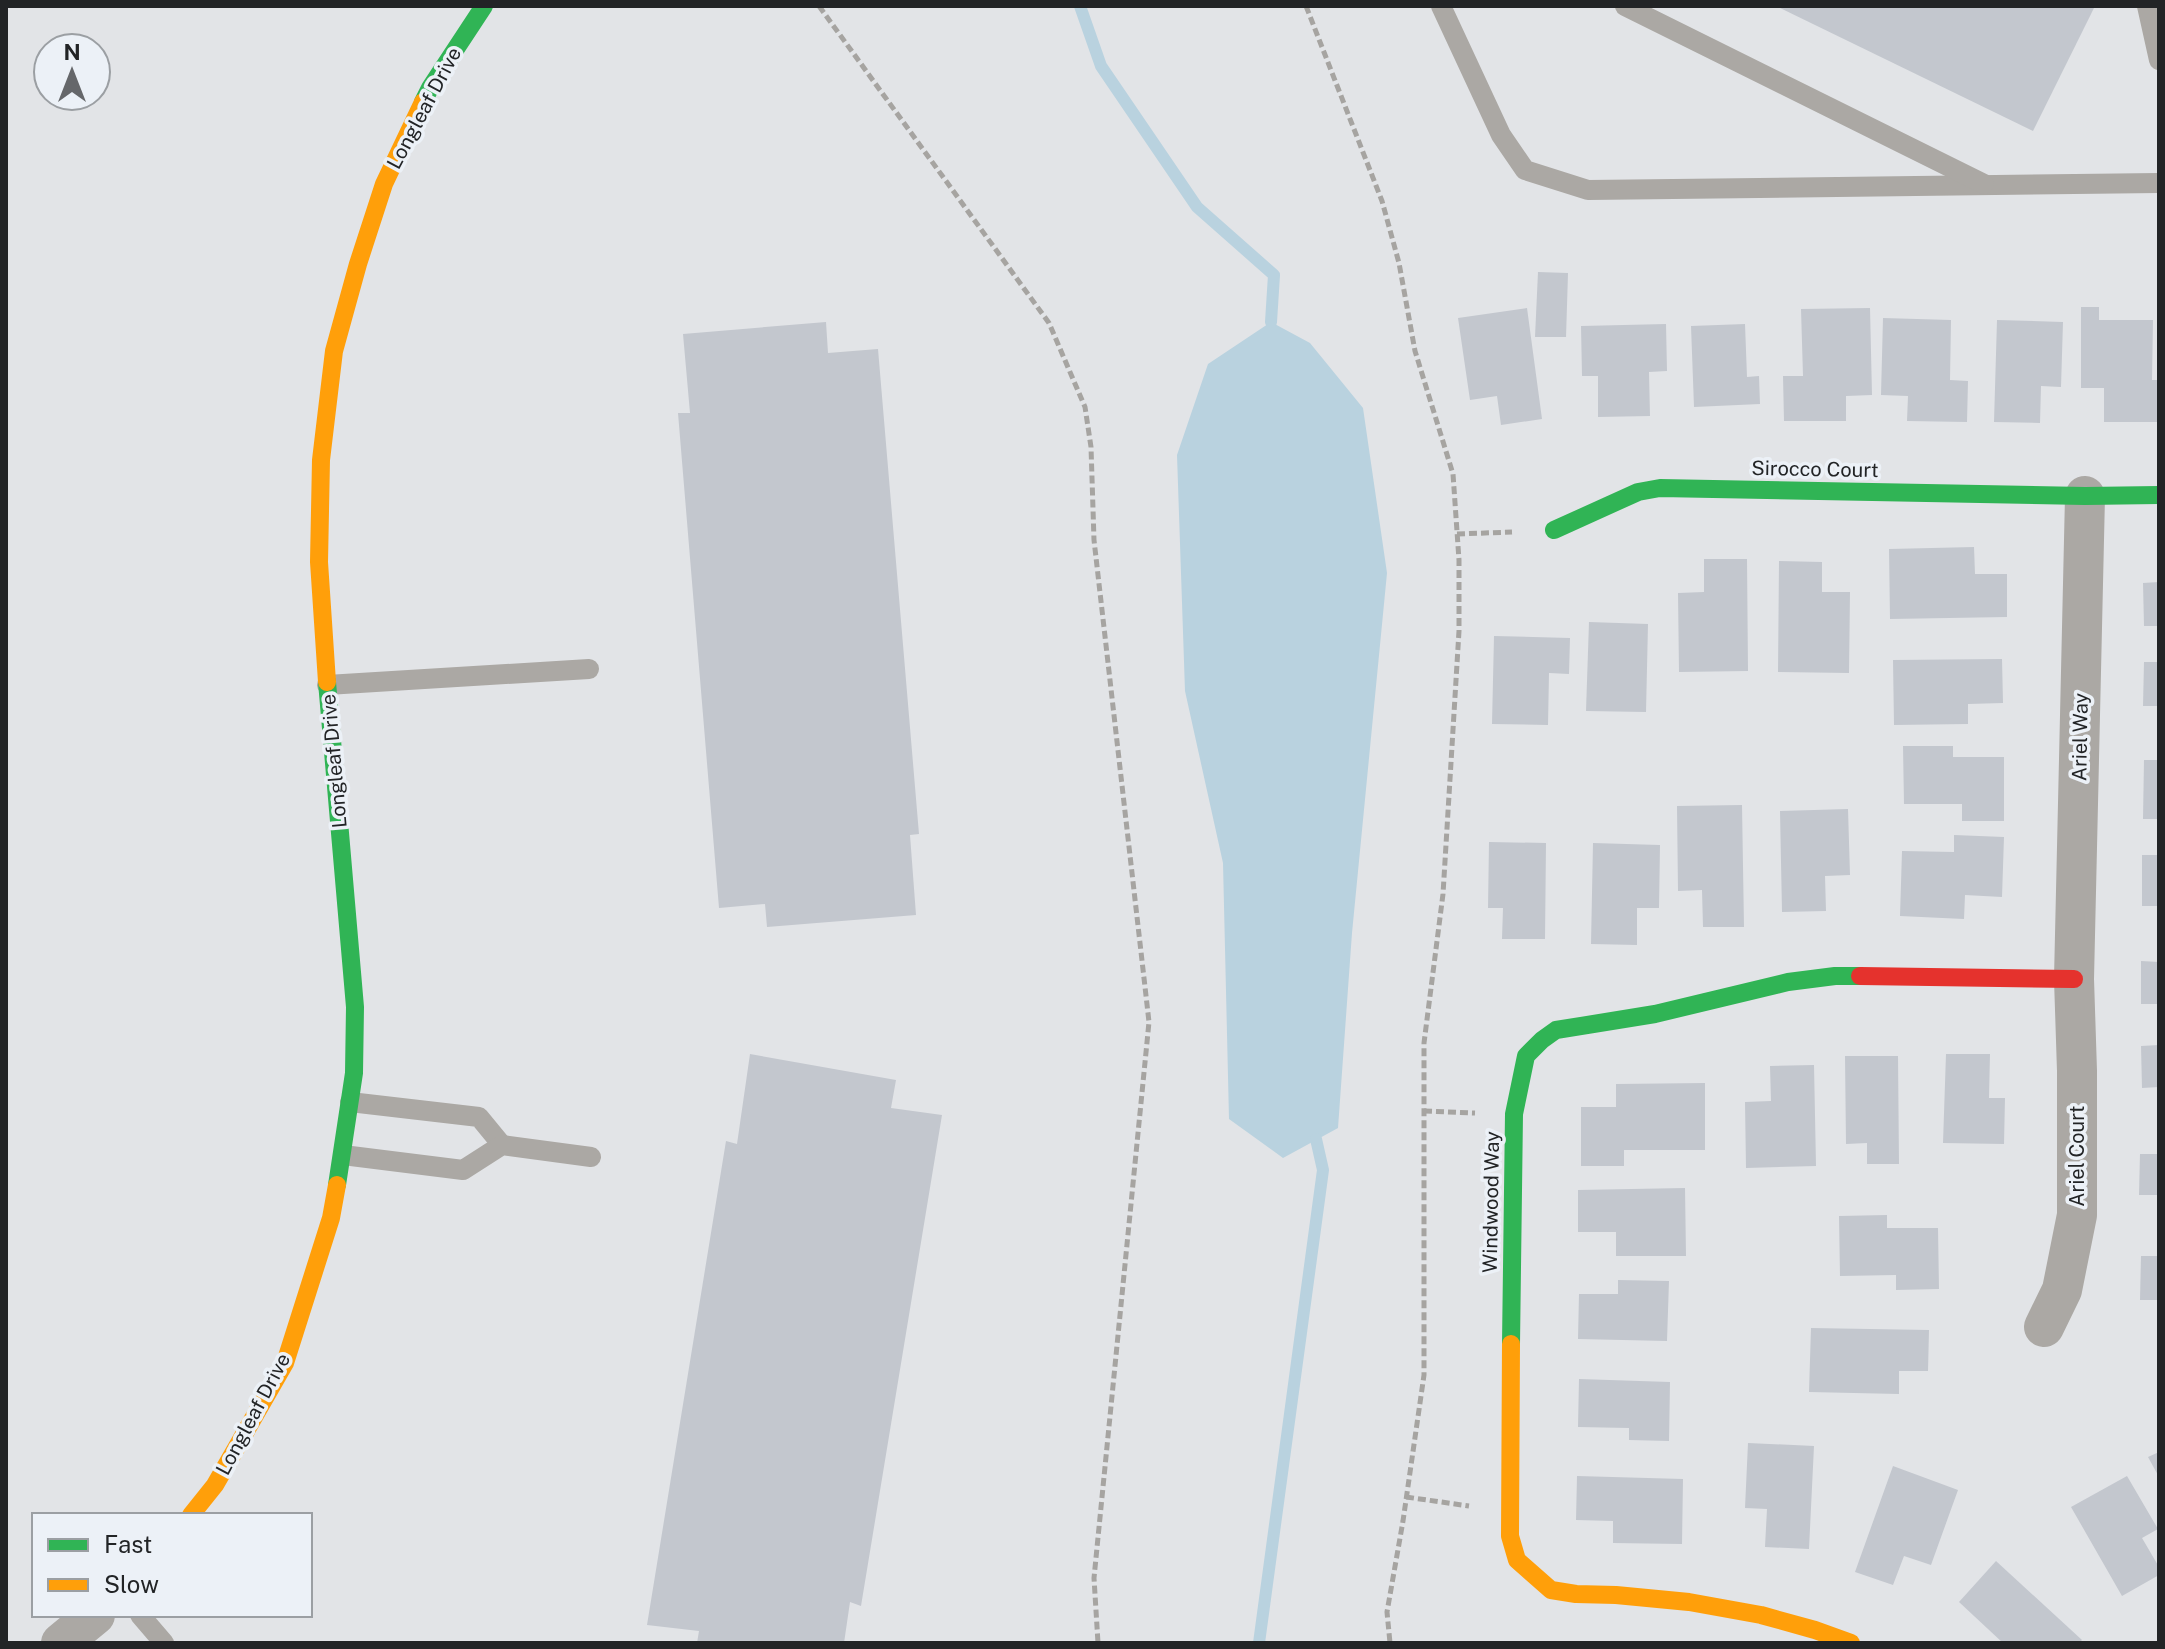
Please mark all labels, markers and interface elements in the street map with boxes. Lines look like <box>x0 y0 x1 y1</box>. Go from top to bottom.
north arrow <box>32 32 112 112</box>
text: N <box>63 39 81 65</box>
street label: Longleaf Drive <box>382 43 466 173</box>
street label: Sirocco Court <box>1751 456 1879 482</box>
street label: Ariel Way <box>2067 692 2093 781</box>
street label: Longleaf Drive <box>316 693 352 829</box>
street label: Ariel Court <box>2065 1105 2089 1207</box>
street label: Windwood Way <box>1478 1131 1504 1273</box>
street label: Longleaf Drive <box>211 1349 295 1479</box>
legend <box>32 1513 312 1617</box>
text: Fast <box>104 1530 152 1558</box>
text: Slow <box>104 1570 159 1598</box>

